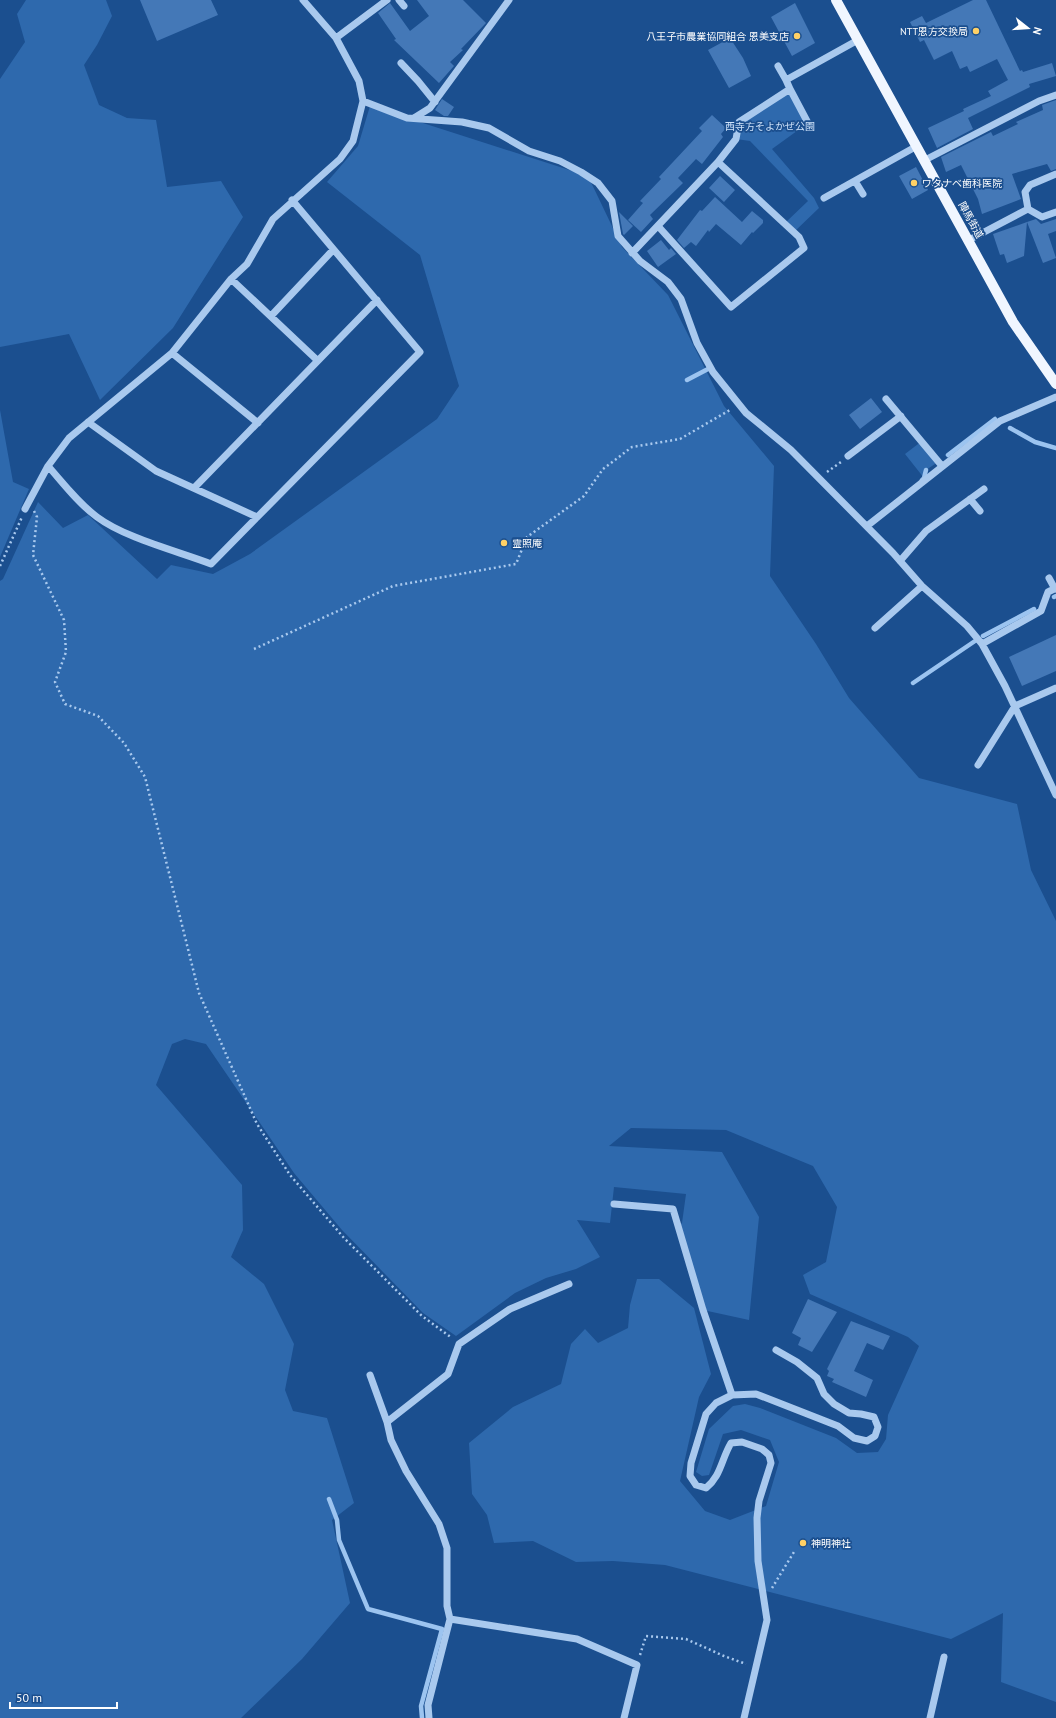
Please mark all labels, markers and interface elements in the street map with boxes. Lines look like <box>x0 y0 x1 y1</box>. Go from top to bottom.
north arrow <box>1008 8 1048 48</box>
place label: NTT恩方交換局 <box>900 25 968 38</box>
text: N <box>1030 25 1045 36</box>
marker: NTT恩方交換局 <box>971 26 981 36</box>
place label: 八王子市農業協同組合 恩美支店 <box>646 30 789 43</box>
marker: 八王子市農業協同組合 恩美支店 <box>792 31 802 41</box>
park label: 西寺方そよかぜ公園 <box>725 120 815 133</box>
place label: ワタナベ歯科医院 <box>922 177 1002 190</box>
marker: ワタナベ歯科医院 <box>909 178 919 188</box>
street label: 陣馬街道 <box>956 199 986 241</box>
place label: 霊照庵 <box>512 537 542 550</box>
marker: 霊照庵 <box>499 538 509 548</box>
place label: 神明神社 <box>811 1537 851 1550</box>
marker: 神明神社 <box>798 1538 808 1548</box>
scale bar <box>10 1684 117 1710</box>
text: 50 m <box>16 1690 42 1705</box>

